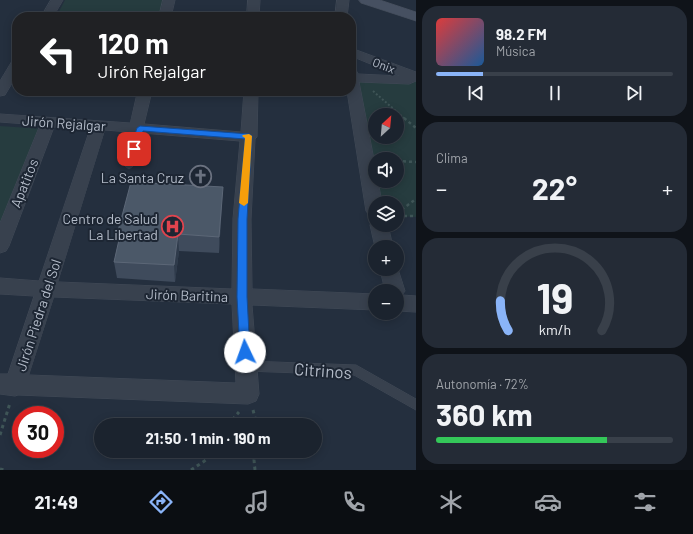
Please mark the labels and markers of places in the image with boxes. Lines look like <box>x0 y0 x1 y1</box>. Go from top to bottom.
pin <box>117 132 151 166</box>
church icon: La Santa Cruz <box>187 164 213 190</box>
place label: La Santa Cruz <box>101 169 184 186</box>
place label: Centro de Salud La Libertad <box>62 210 158 243</box>
hospital icon: Centro de Salud La Libertad <box>160 213 186 239</box>

